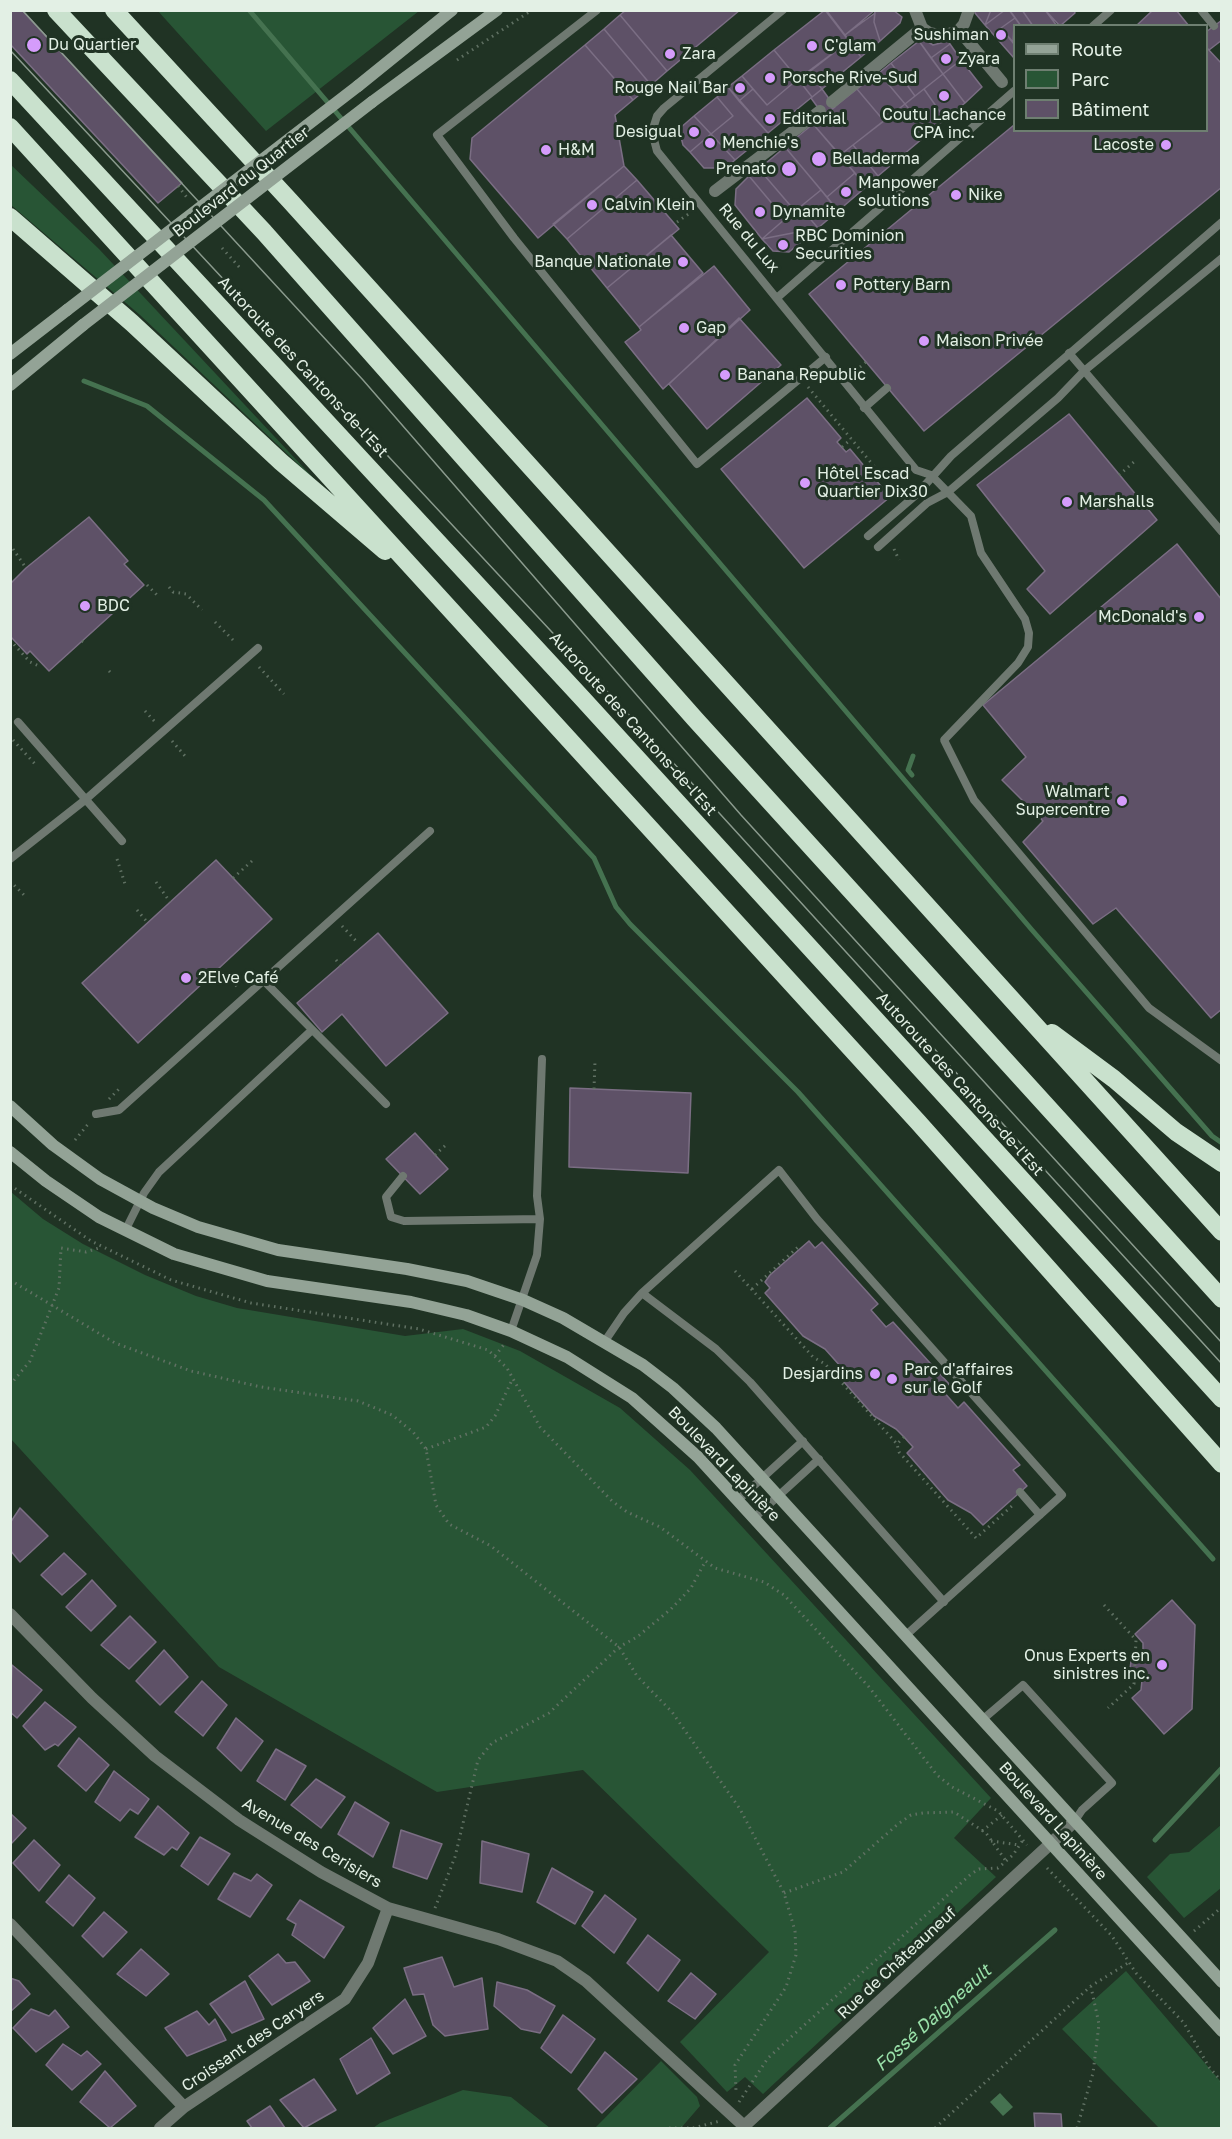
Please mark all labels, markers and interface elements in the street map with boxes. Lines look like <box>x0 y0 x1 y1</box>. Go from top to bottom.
legend <box>1013 24 1208 132</box>
place label: Sushiman <box>913 25 989 45</box>
marker: Sushiman <box>994 28 1008 42</box>
place label: Du Quartier <box>48 35 136 55</box>
marker: Du Quartier <box>25 36 43 54</box>
place label: C'glam <box>824 36 876 56</box>
text: Route <box>1071 38 1122 60</box>
marker: C'glam <box>805 39 819 53</box>
place label: Zara <box>682 44 716 64</box>
marker: Zara <box>663 47 677 61</box>
place label: Zyara <box>958 49 1000 69</box>
marker: Zyara <box>939 52 953 66</box>
place label: Porsche Rive-Sud <box>782 68 917 88</box>
text: Parc <box>1071 68 1109 90</box>
marker: Porsche Rive-Sud <box>763 71 777 85</box>
place label: Rouge Nail Bar <box>614 78 728 98</box>
marker: Rouge Nail Bar <box>733 81 747 95</box>
marker: Coutu Lachance CPA inc. <box>937 89 951 103</box>
text: Bâtiment <box>1071 98 1150 120</box>
place label: Coutu Lachance CPA inc. <box>882 105 1006 143</box>
place label: Editorial <box>782 109 846 129</box>
marker: Editorial <box>763 112 777 126</box>
place label: Desigual <box>615 122 682 142</box>
street label: Boulevard du Quartier <box>169 123 313 241</box>
marker: Desigual <box>687 125 701 139</box>
place label: Menchie's <box>722 133 799 153</box>
place label: Lacoste <box>1093 135 1154 155</box>
marker: Menchie's <box>703 136 717 150</box>
marker: Lacoste <box>1159 138 1173 152</box>
place label: H&M <box>558 140 595 160</box>
marker: H&M <box>539 143 553 157</box>
place label: Belladerma <box>832 149 920 169</box>
marker: Belladerma <box>810 150 828 168</box>
place label: Prenato <box>715 159 776 179</box>
marker: Prenato <box>780 160 798 178</box>
place label: Manpower solutions <box>858 173 938 211</box>
marker: Manpower solutions <box>839 185 853 199</box>
place label: Nike <box>968 185 1002 205</box>
marker: Nike <box>949 188 963 202</box>
place label: Calvin Klein <box>604 195 695 215</box>
marker: Calvin Klein <box>585 198 599 212</box>
street label: Rue du Lux <box>715 200 783 276</box>
place label: Dynamite <box>772 202 845 222</box>
marker: Dynamite <box>753 205 767 219</box>
place label: RBC Dominion Securities <box>795 226 904 264</box>
marker: RBC Dominion Securities <box>776 238 790 252</box>
place label: Banque Nationale <box>534 252 671 272</box>
marker: Banque Nationale <box>676 255 690 269</box>
street label: Autoroute des Cantons-de-l'Est <box>214 272 392 462</box>
place label: Pottery Barn <box>853 275 950 295</box>
marker: Pottery Barn <box>834 278 848 292</box>
place label: Gap <box>696 318 726 338</box>
marker: Gap <box>677 321 691 335</box>
place label: Maison Privée <box>936 331 1043 351</box>
marker: Maison Privée <box>917 334 931 348</box>
place label: Banana Republic <box>737 365 866 385</box>
marker: Banana Republic <box>718 368 732 382</box>
place label: Hôtel Escad Quartier Dix30 <box>817 464 928 502</box>
marker: Hôtel Escad Quartier Dix30 <box>798 476 812 490</box>
place label: Marshalls <box>1079 492 1154 512</box>
marker: Marshalls <box>1060 495 1074 509</box>
place label: BDC <box>97 596 130 616</box>
marker: BDC <box>78 599 92 613</box>
place label: McDonald's <box>1098 607 1187 627</box>
marker: McDonald's <box>1192 610 1206 624</box>
street label: Autoroute des Cantons-de-l'Est <box>545 628 721 820</box>
place label: Walmart Supercentre <box>1015 782 1110 820</box>
marker: Walmart Supercentre <box>1115 794 1129 808</box>
place label: 2Elve Café <box>198 968 279 988</box>
marker: 2Elve Café <box>179 971 193 985</box>
street label: Autoroute des Cantons-de-l'Est <box>872 988 1048 1180</box>
place label: Parc d'affaires sur le Golf <box>904 1360 1013 1398</box>
place label: Desjardins <box>782 1364 863 1384</box>
marker: Desjardins <box>868 1367 882 1381</box>
marker: Parc d'affaires sur le Golf <box>885 1372 899 1386</box>
street label: Boulevard Lapinière <box>664 1402 784 1526</box>
place label: Onus Experts en sinistres inc. <box>1024 1646 1150 1684</box>
marker: Onus Experts en sinistres inc. <box>1155 1658 1169 1672</box>
street label: Boulevard Lapinière <box>995 1758 1111 1884</box>
street label: Avenue des Cerisiers <box>239 1794 385 1892</box>
street label: Rue de Châteauneuf <box>834 1903 960 2023</box>
water label: Fossé Daigneault <box>870 1960 996 2076</box>
street label: Croissant des Caryers <box>178 1986 328 2096</box>

